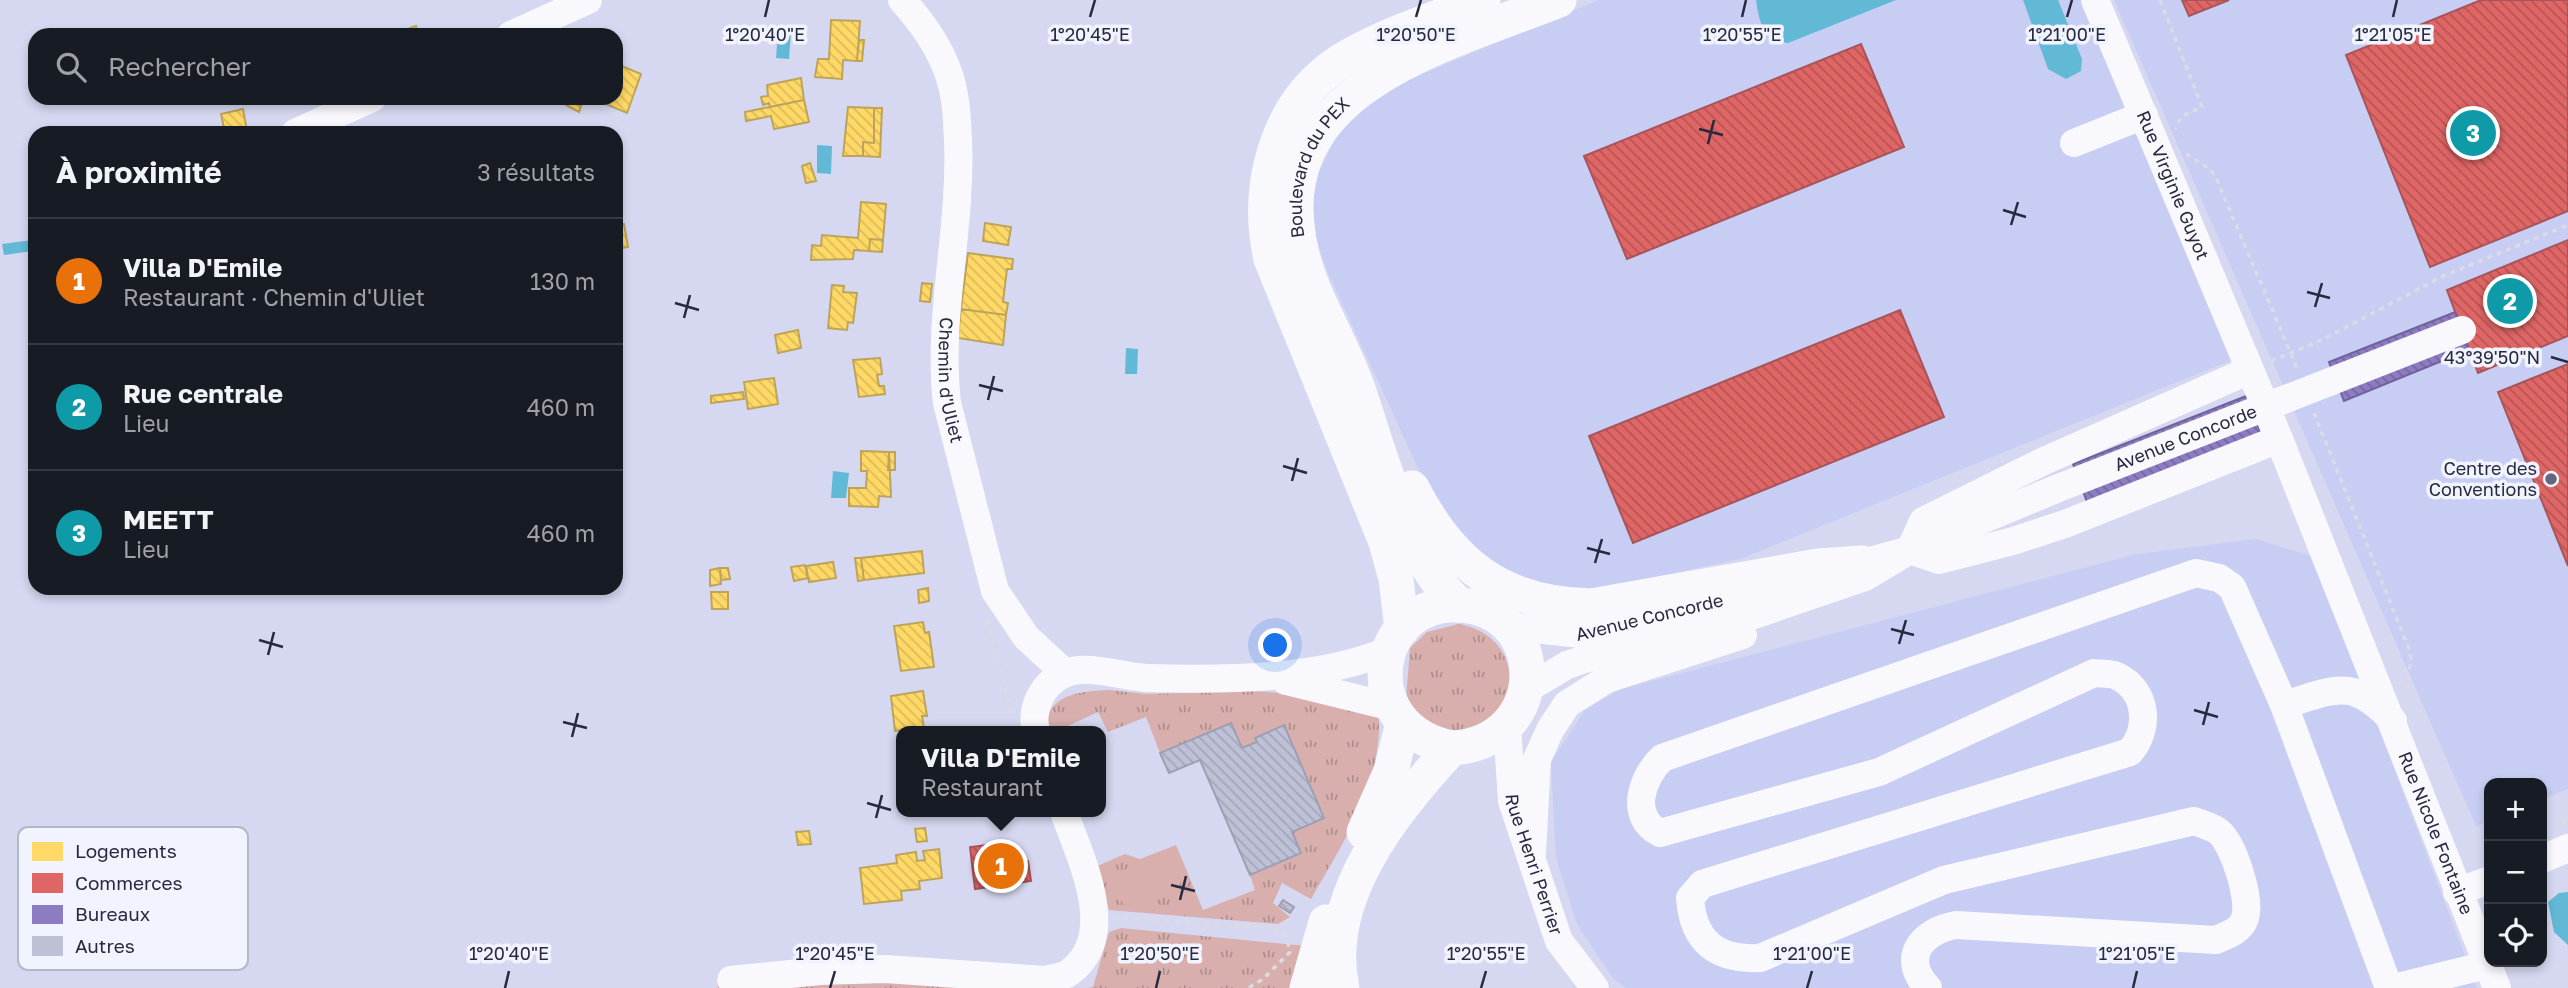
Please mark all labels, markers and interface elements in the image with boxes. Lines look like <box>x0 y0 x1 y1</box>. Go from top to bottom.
text: 1°20'40"E <box>725 23 805 45</box>
text: 1°20'45"E <box>1050 23 1130 45</box>
text: 1°20'50"E <box>1376 23 1456 45</box>
text: 1°20'55"E <box>1703 23 1781 45</box>
text: 1°21'00"E <box>2028 23 2106 45</box>
text: 1°21'05"E <box>2354 23 2432 45</box>
search box <box>28 28 623 105</box>
icon: search <box>52 48 90 86</box>
text: Rechercher <box>108 51 251 82</box>
street label: Boulevard du PEX <box>1284 92 1354 240</box>
street label: Rue Virginie Guyot <box>2133 107 2215 263</box>
pin: 3 <box>2450 107 2496 159</box>
text: À proximité <box>56 154 222 190</box>
text: 3 résultats <box>477 158 595 186</box>
text: Villa D'Emile <box>123 252 282 283</box>
text: 1 <box>73 267 85 295</box>
text: 130 m <box>530 267 595 295</box>
pin: 2 <box>2487 275 2533 327</box>
text: Restaurant · Chemin d'Uliet <box>123 283 425 311</box>
street label: Chemin d'Uliet <box>935 317 969 445</box>
text: 43°39'50"N <box>2444 346 2540 368</box>
text: Rue centrale <box>123 378 283 409</box>
text: 2 <box>72 393 86 421</box>
text: 460 m <box>527 393 595 421</box>
street label: Avenue Concorde <box>2111 399 2260 475</box>
text: Lieu <box>123 409 170 437</box>
place label: Centre des Conventions <box>2429 457 2537 500</box>
marker: Centre des Conventions <box>2543 471 2559 487</box>
text: MEETT <box>123 504 214 535</box>
text: 3 <box>72 519 86 547</box>
text: 460 m <box>527 519 595 547</box>
text: Lieu <box>123 535 170 563</box>
street label: Avenue Concorde <box>1573 588 1725 645</box>
your location <box>1258 628 1292 662</box>
popup <box>896 726 1106 817</box>
text: Villa D'Emile <box>921 742 1081 773</box>
street label: Rue Nicole Fontaine <box>2394 748 2479 917</box>
text: Restaurant <box>921 773 1043 801</box>
map controls <box>2484 778 2547 967</box>
button: + <box>2484 778 2547 841</box>
street label: Rue Henri Perrier <box>1502 793 1568 938</box>
legend <box>18 827 248 970</box>
text: Logements <box>75 839 177 862</box>
pin: 1 <box>978 840 1024 892</box>
button: − <box>2484 841 2547 904</box>
text: Commerces <box>75 871 183 894</box>
text: Bureaux <box>75 902 150 925</box>
button: locate <box>2484 904 2547 967</box>
text: Autres <box>75 934 135 957</box>
text: 1°20'40"E <box>469 942 549 964</box>
text: 1°20'45"E <box>795 942 875 964</box>
text: 1°20'50"E <box>1120 942 1200 964</box>
text: 1°20'55"E <box>1447 942 1525 964</box>
text: 1°21'00"E <box>1773 942 1851 964</box>
text: 1°21'05"E <box>2098 942 2176 964</box>

